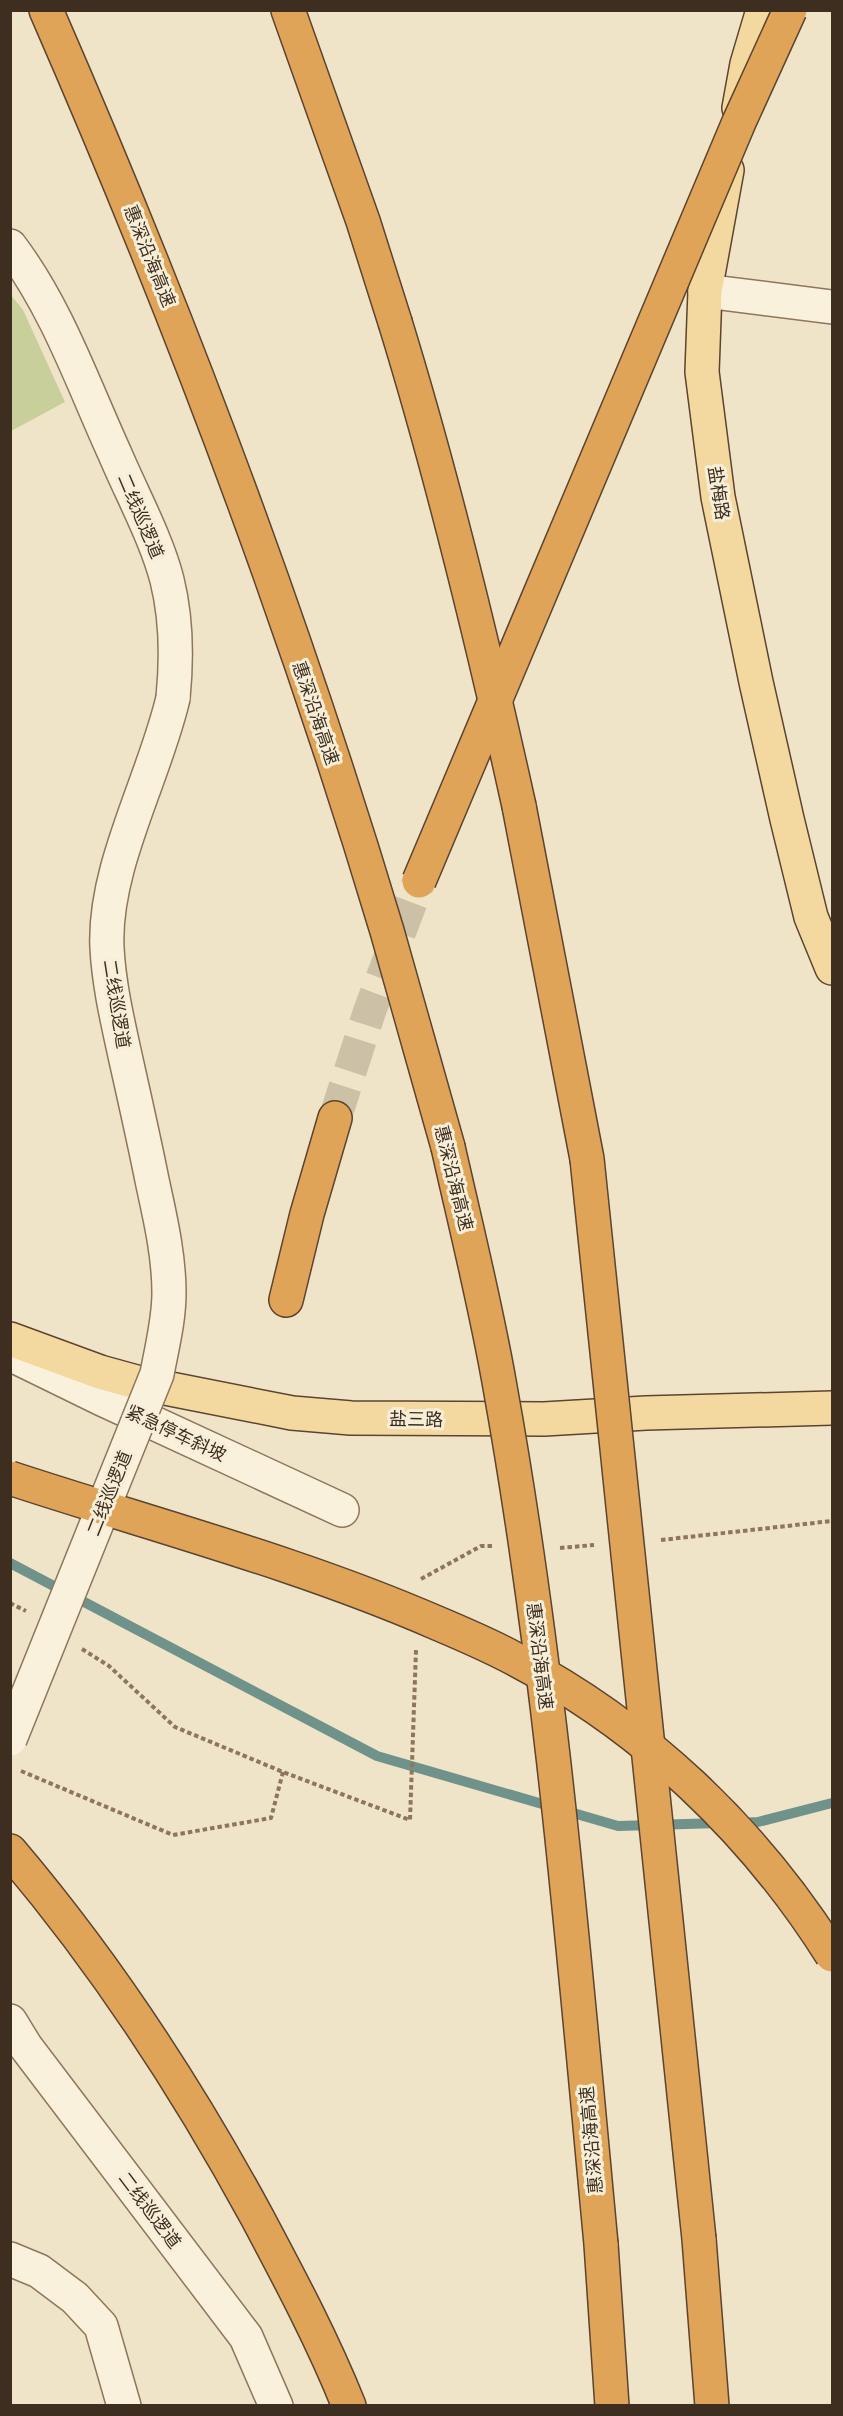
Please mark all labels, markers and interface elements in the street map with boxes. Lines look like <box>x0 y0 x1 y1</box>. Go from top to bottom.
street label: 惠深沿海高速 <box>119 202 181 310</box>
street label: 盐梅路 <box>703 465 735 521</box>
street label: 二线巡逻道 <box>113 470 169 562</box>
street label: 惠深沿海高速 <box>288 658 344 768</box>
street label: 二线巡逻道 <box>99 958 135 1050</box>
street label: 惠深沿海高速 <box>430 1123 478 1233</box>
street label: 紧急停车斜坡 <box>122 1400 230 1466</box>
street label: 盐三路 <box>389 1407 443 1431</box>
street label: 二线巡逻道 <box>81 1447 137 1539</box>
street label: 惠深沿海高速 <box>522 1601 558 1711</box>
street label: 惠深沿海高速 <box>575 2085 607 2195</box>
street label: 二线巡逻道 <box>114 2167 186 2253</box>

